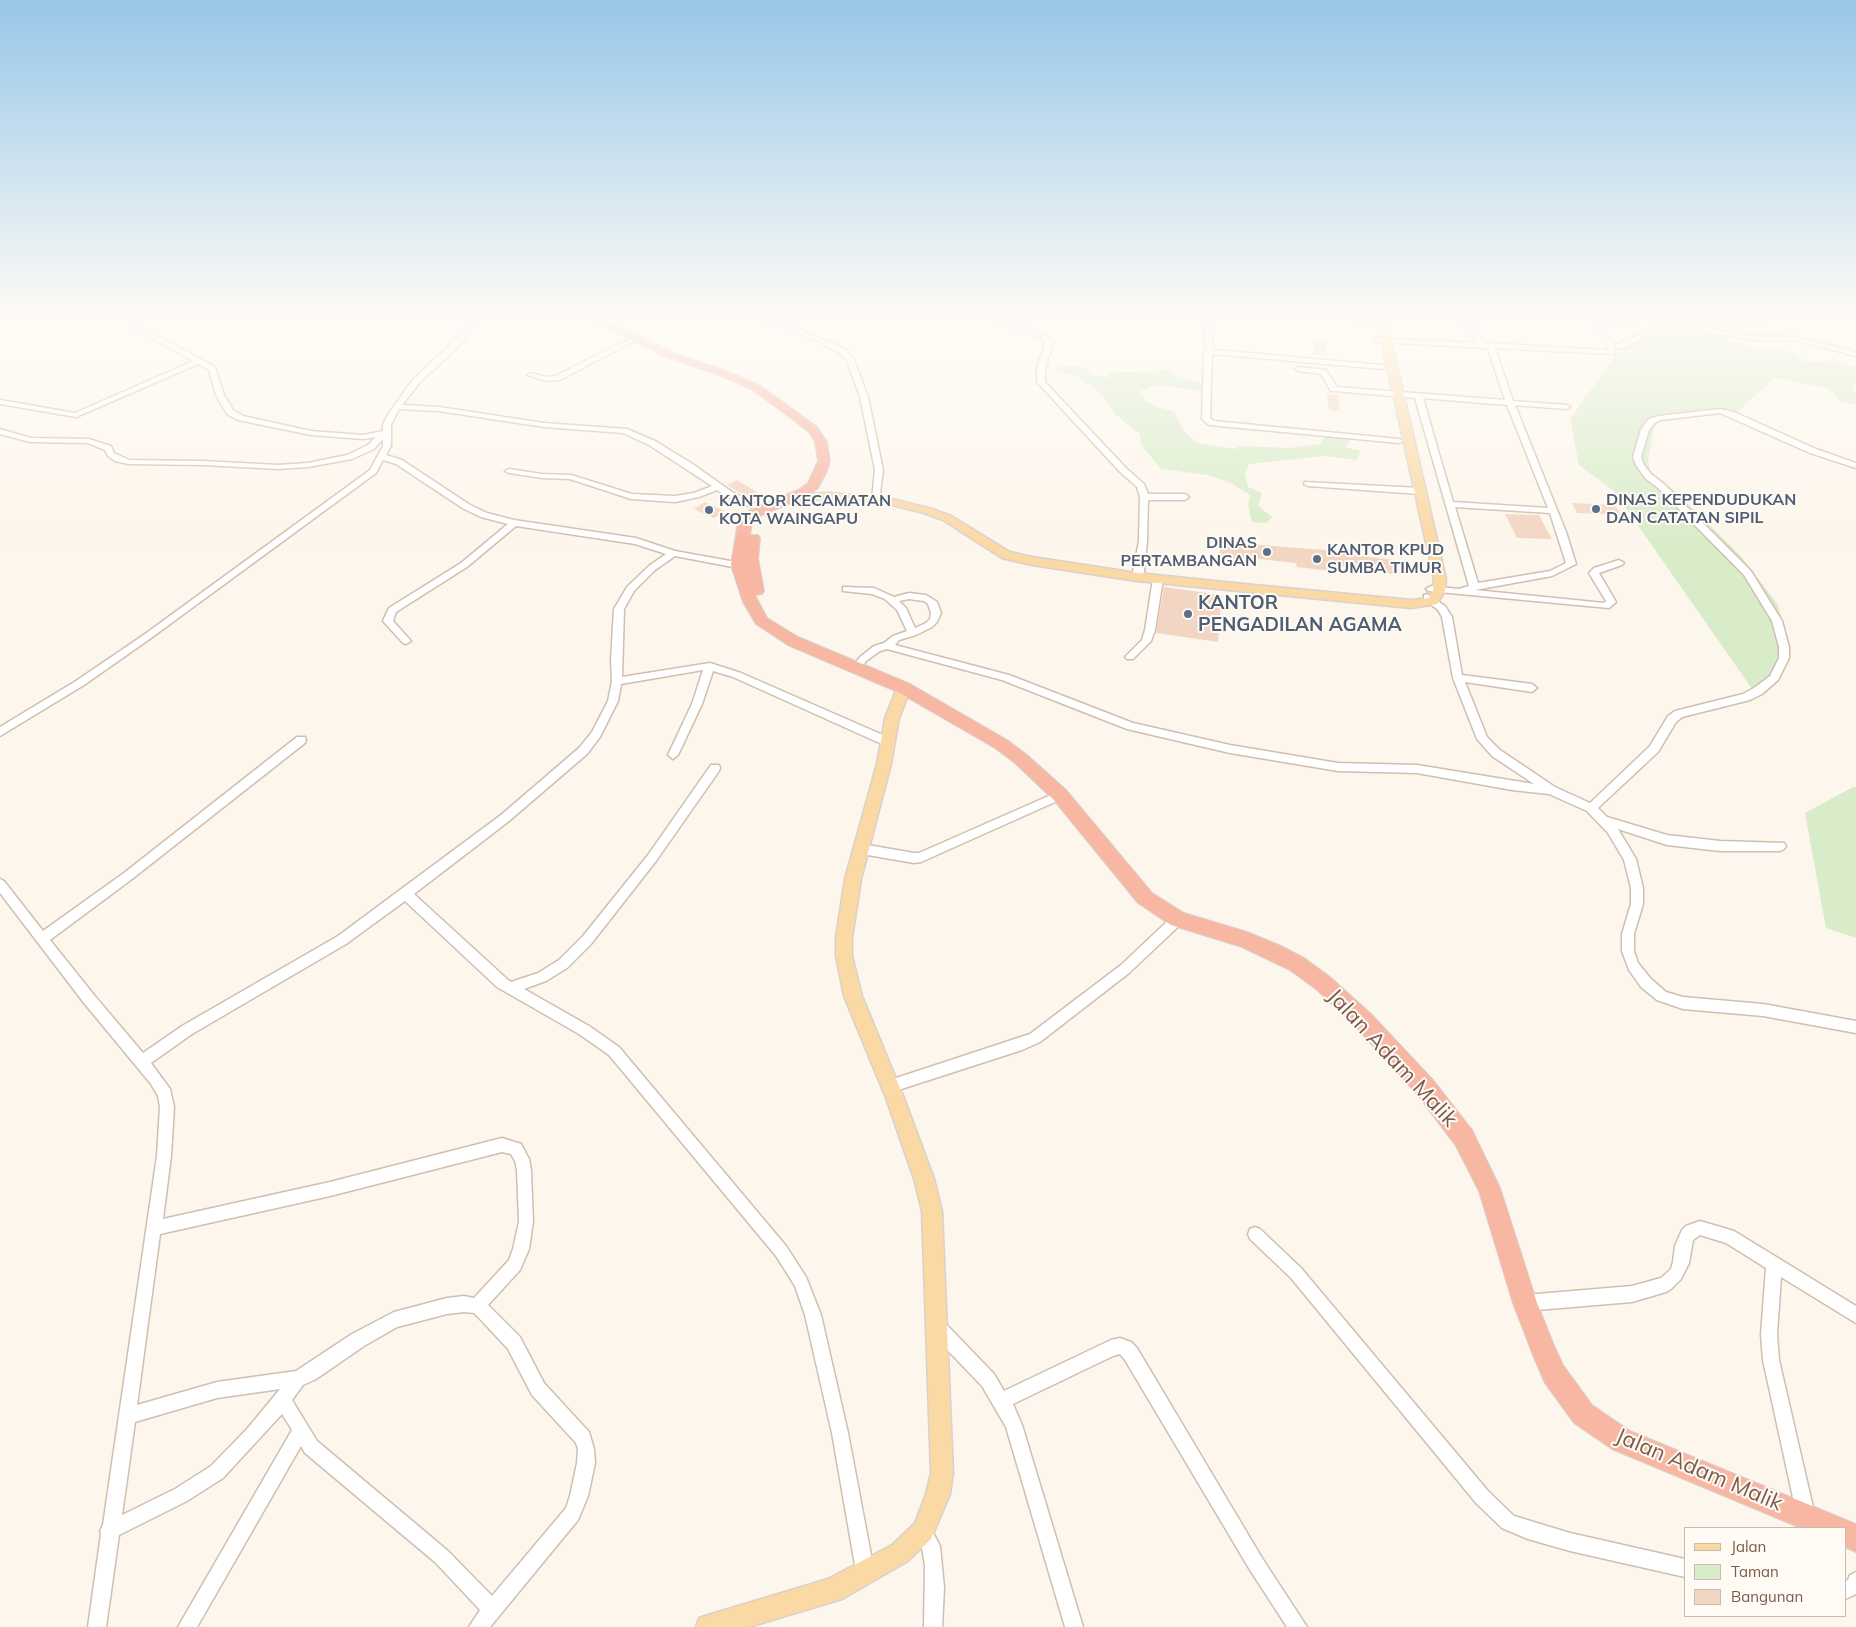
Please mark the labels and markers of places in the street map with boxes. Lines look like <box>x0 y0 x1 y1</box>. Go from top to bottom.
place label: DINAS KEPENDUDUKAN DAN CATATAN SIPIL <box>1606 490 1796 528</box>
place label: KANTOR KECAMATAN KOTA WAINGAPU <box>719 491 891 529</box>
marker: DINAS KEPENDUDUKAN DAN CATATAN SIPIL <box>1590 503 1602 515</box>
marker: KANTOR KECAMATAN KOTA WAINGAPU <box>703 504 715 516</box>
place label: DINAS PERTAMBANGAN <box>1120 533 1257 571</box>
place label: KANTOR KPUD SUMBA TIMUR <box>1327 540 1444 578</box>
marker: DINAS PERTAMBANGAN <box>1261 546 1273 558</box>
marker: KANTOR KPUD SUMBA TIMUR <box>1311 553 1323 565</box>
place label: KANTOR PENGADILAN AGAMA <box>1198 592 1402 636</box>
marker: KANTOR PENGADILAN AGAMA <box>1182 608 1194 620</box>

